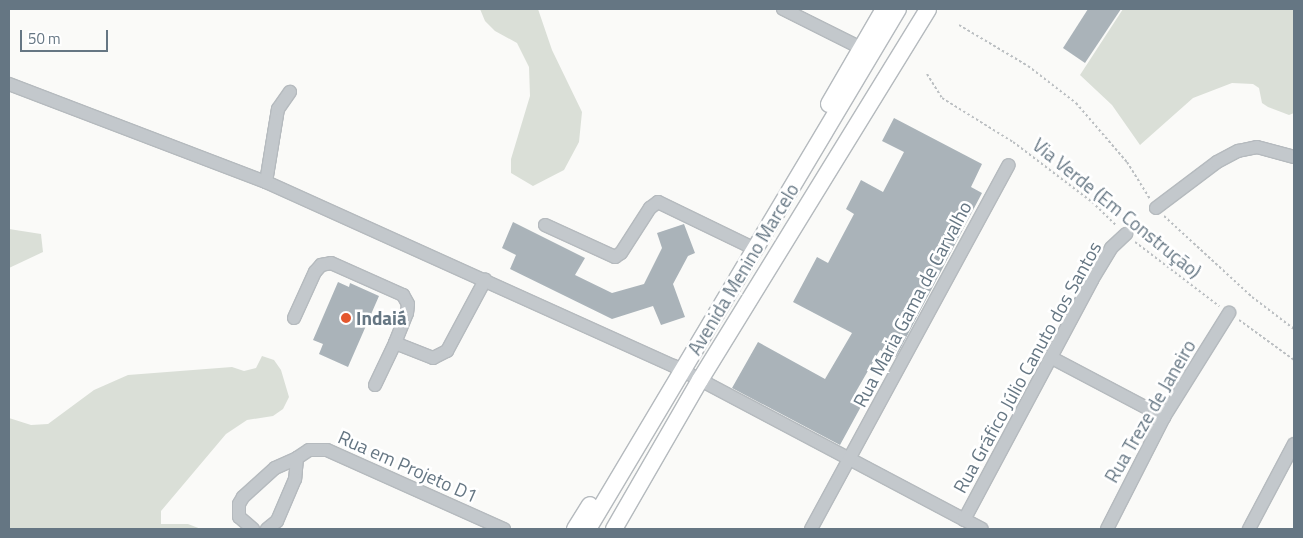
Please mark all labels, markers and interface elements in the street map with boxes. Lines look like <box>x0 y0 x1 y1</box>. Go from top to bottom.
scale bar <box>22 20 110 52</box>
text: 50 m <box>28 27 61 50</box>
street label: Via Verde (Em Construção) <box>1028 133 1206 283</box>
street label: Avenida Menino Marcelo <box>683 179 803 359</box>
street label: Rua Maria Gama de Carvalho <box>848 197 976 411</box>
street label: Rua Gráfico Júlio Canuto dos Santos <box>948 237 1106 497</box>
place label: Indaiá <box>356 307 407 329</box>
marker: Indaiá <box>340 312 352 324</box>
street label: Rua Treze de Janeiro <box>1100 335 1200 487</box>
street label: Rua em Projeto D1 <box>335 425 481 507</box>

